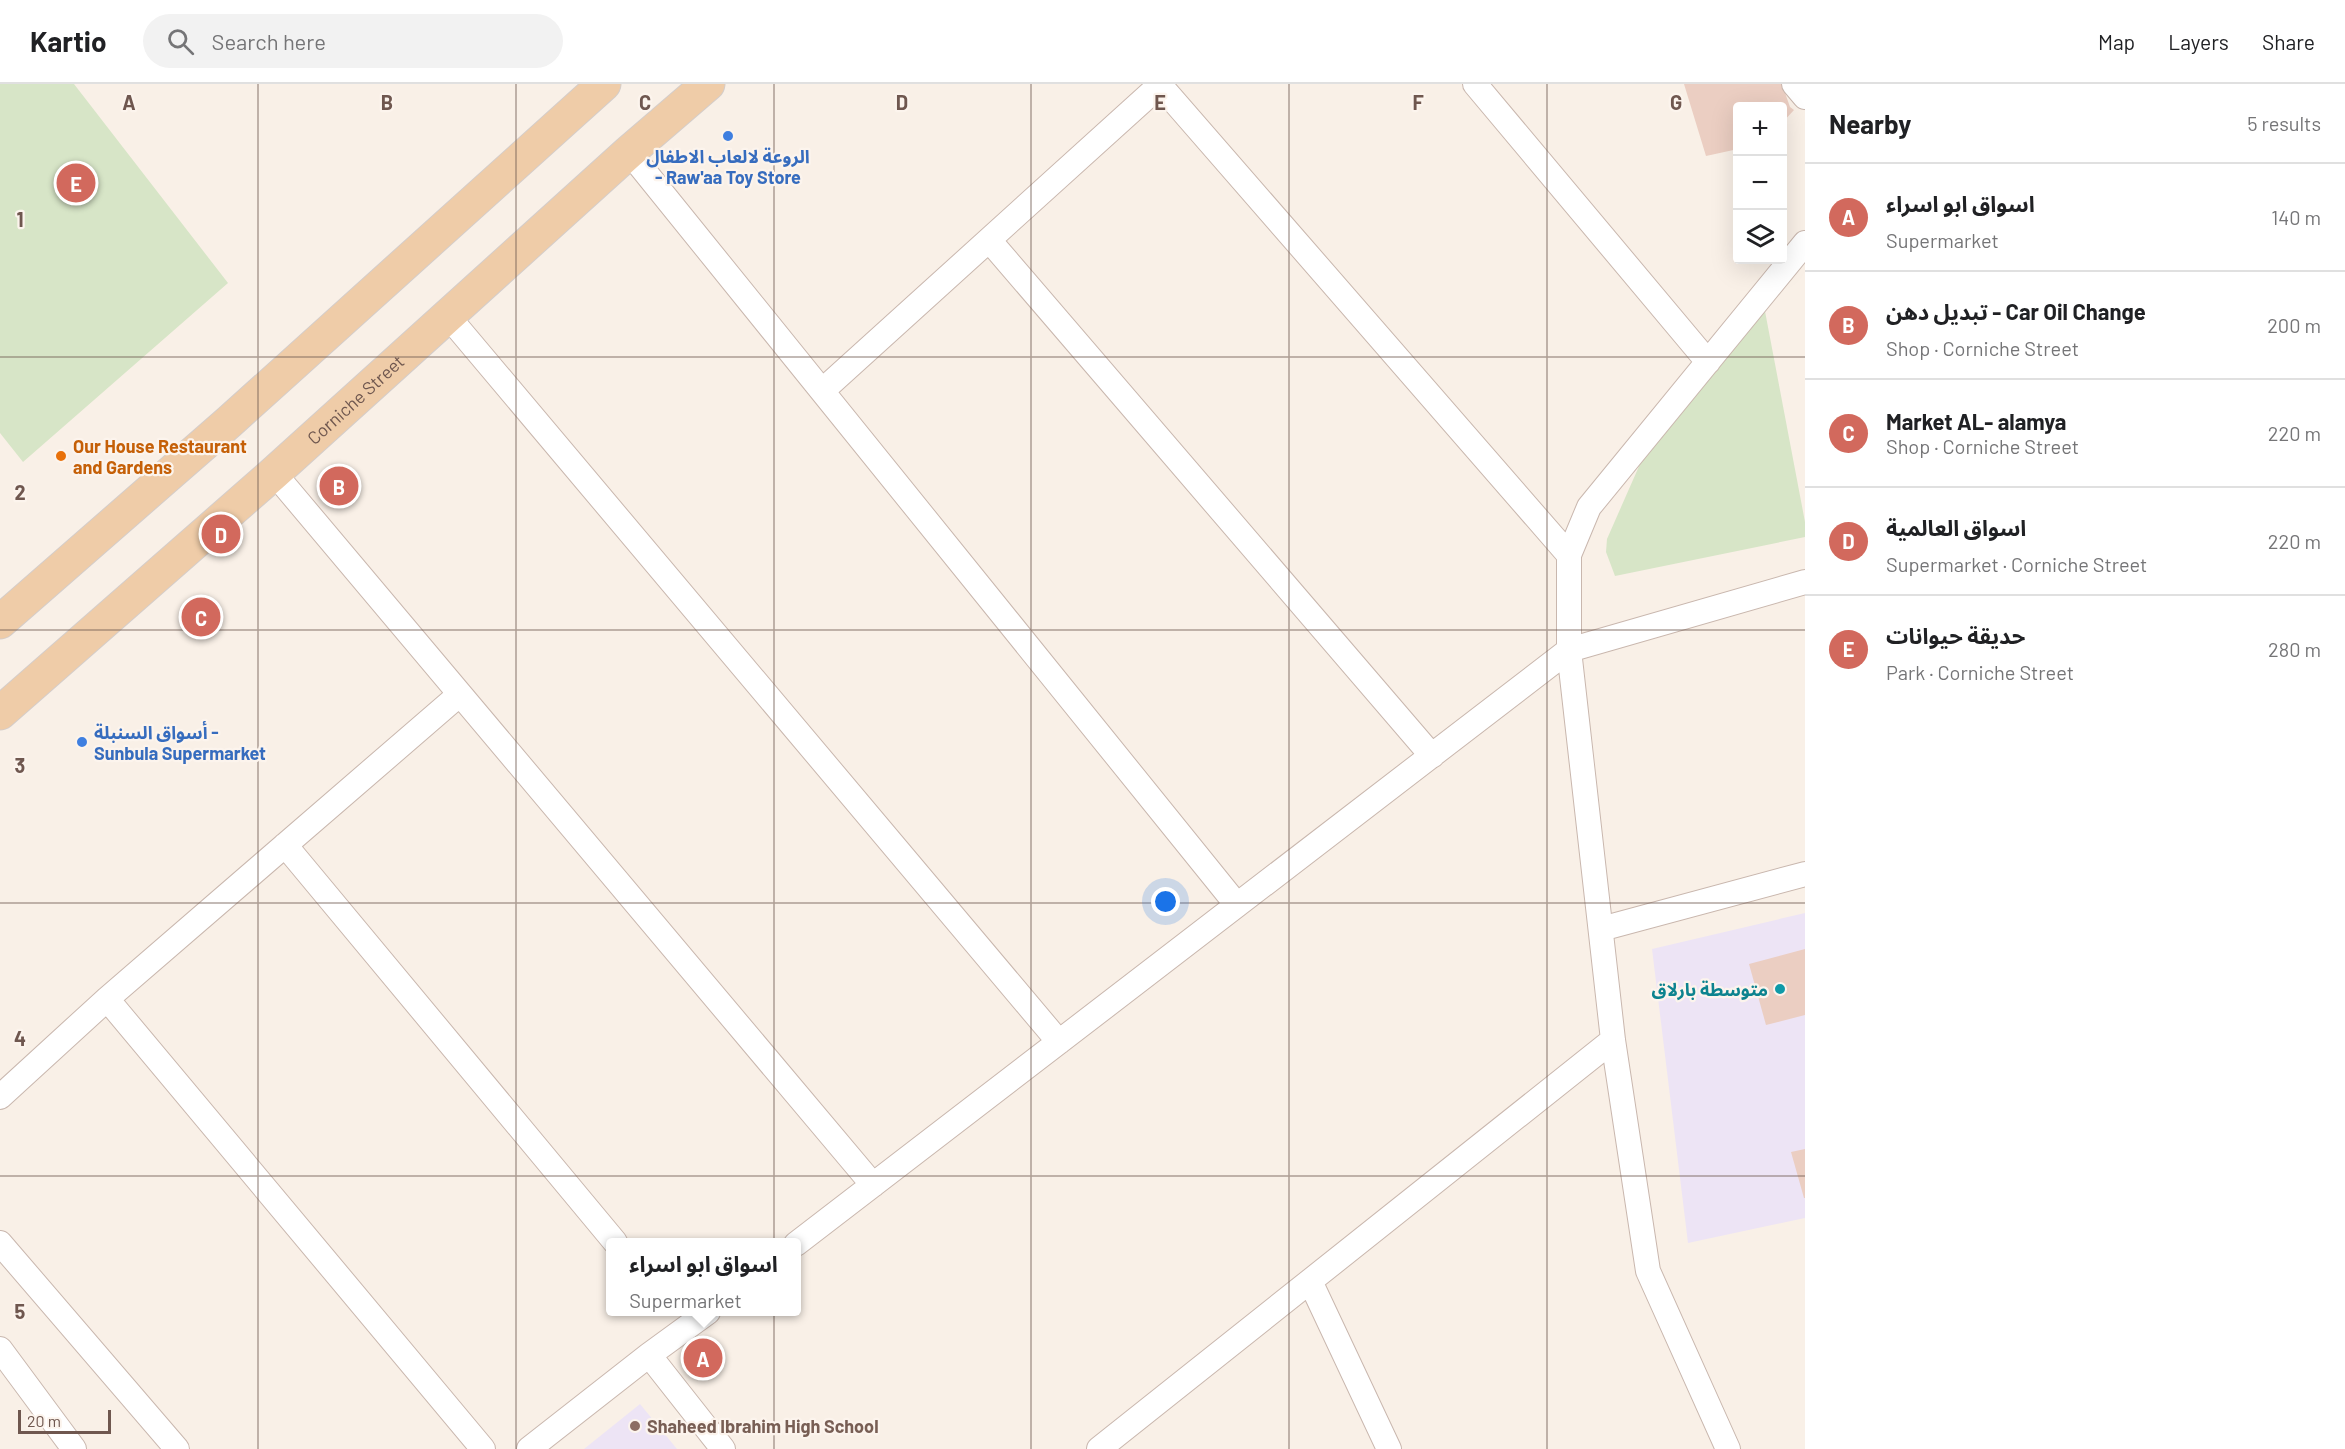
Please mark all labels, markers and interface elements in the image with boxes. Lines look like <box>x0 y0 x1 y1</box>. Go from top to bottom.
search box <box>143 14 563 68</box>
text: Kartio <box>30 24 107 58</box>
icon: search <box>164 25 197 58</box>
text: Search here <box>212 28 326 54</box>
text: Map <box>2098 29 2135 54</box>
text: Layers <box>2168 29 2229 54</box>
text: Share <box>2262 29 2315 54</box>
text: A <box>122 90 136 114</box>
text: B <box>381 90 393 114</box>
text: C <box>639 90 651 114</box>
text: D <box>896 90 908 114</box>
text: E <box>1154 90 1166 114</box>
text: F <box>1412 90 1424 114</box>
text: G <box>1670 90 1682 114</box>
map controls <box>1733 102 1787 264</box>
button: + <box>1733 102 1787 156</box>
text: Nearby <box>1829 108 1911 139</box>
text: 5 results <box>2247 111 2321 135</box>
marker: الروعة لالعاب الاطفال - Raw'aa Toy Store <box>721 129 735 143</box>
place label: الروعة لالعاب الاطفال - Raw'aa Toy Store <box>646 145 810 188</box>
button: − <box>1733 156 1787 210</box>
pin: E <box>56 160 96 206</box>
text: اسواق ابو اسراء <box>1886 190 2035 216</box>
text: A <box>1842 205 1855 229</box>
text: 140 m <box>2271 205 2321 229</box>
text: 1 <box>16 207 24 231</box>
button: layers <box>1733 210 1787 264</box>
text: Supermarket <box>1886 228 1999 252</box>
text: تبديل دهن - Car Oil Change <box>1886 298 2146 324</box>
text: B <box>1842 313 1855 337</box>
text: 200 m <box>2267 313 2321 337</box>
text: Shop · Corniche Street <box>1886 336 2079 360</box>
street label: Corniche Street <box>302 350 408 449</box>
text: Market AL- alamya <box>1886 408 2066 434</box>
text: C <box>1842 421 1855 445</box>
text: 220 m <box>2268 421 2321 445</box>
text: Shop · Corniche Street <box>1886 434 2079 458</box>
place label: Our House Restaurant and Gardens <box>73 435 247 478</box>
marker: Our House Restaurant and Gardens <box>54 449 68 463</box>
pin: B <box>320 464 358 508</box>
text: 2 <box>14 480 26 504</box>
pin: D <box>202 512 240 556</box>
text: اسواق العالمية <box>1886 514 2026 540</box>
text: D <box>1842 529 1855 553</box>
text: 220 m <box>2268 529 2321 553</box>
text: Supermarket · Corniche Street <box>1886 552 2147 576</box>
pin: C <box>182 594 220 640</box>
text: حديقة حيوانات <box>1886 622 2025 648</box>
text: E <box>1843 637 1854 661</box>
text: 280 m <box>2268 637 2321 661</box>
text: Park · Corniche Street <box>1886 660 2074 684</box>
place label: أسواق السنبلة - Sunbula Supermarket <box>94 720 266 764</box>
marker: أسواق السنبلة - Sunbula Supermarket <box>75 735 89 749</box>
text: 3 <box>15 753 25 777</box>
your location <box>1151 887 1180 916</box>
place label: متوسطة بارلاق <box>1652 978 1768 1001</box>
marker: متوسطة بارلاق <box>1773 982 1787 996</box>
text: 4 <box>14 1026 26 1050</box>
popup <box>606 1238 801 1316</box>
text: اسواق ابو اسراء <box>629 1250 778 1276</box>
text: Supermarket <box>629 1288 742 1312</box>
text: 5 <box>15 1299 26 1323</box>
pin: A <box>684 1336 722 1380</box>
scale bar <box>18 1407 111 1434</box>
text: 20 m <box>27 1411 61 1430</box>
place label: Shaheed Ibrahim High School <box>647 1415 879 1437</box>
marker: Shaheed Ibrahim High School <box>628 1419 642 1433</box>

